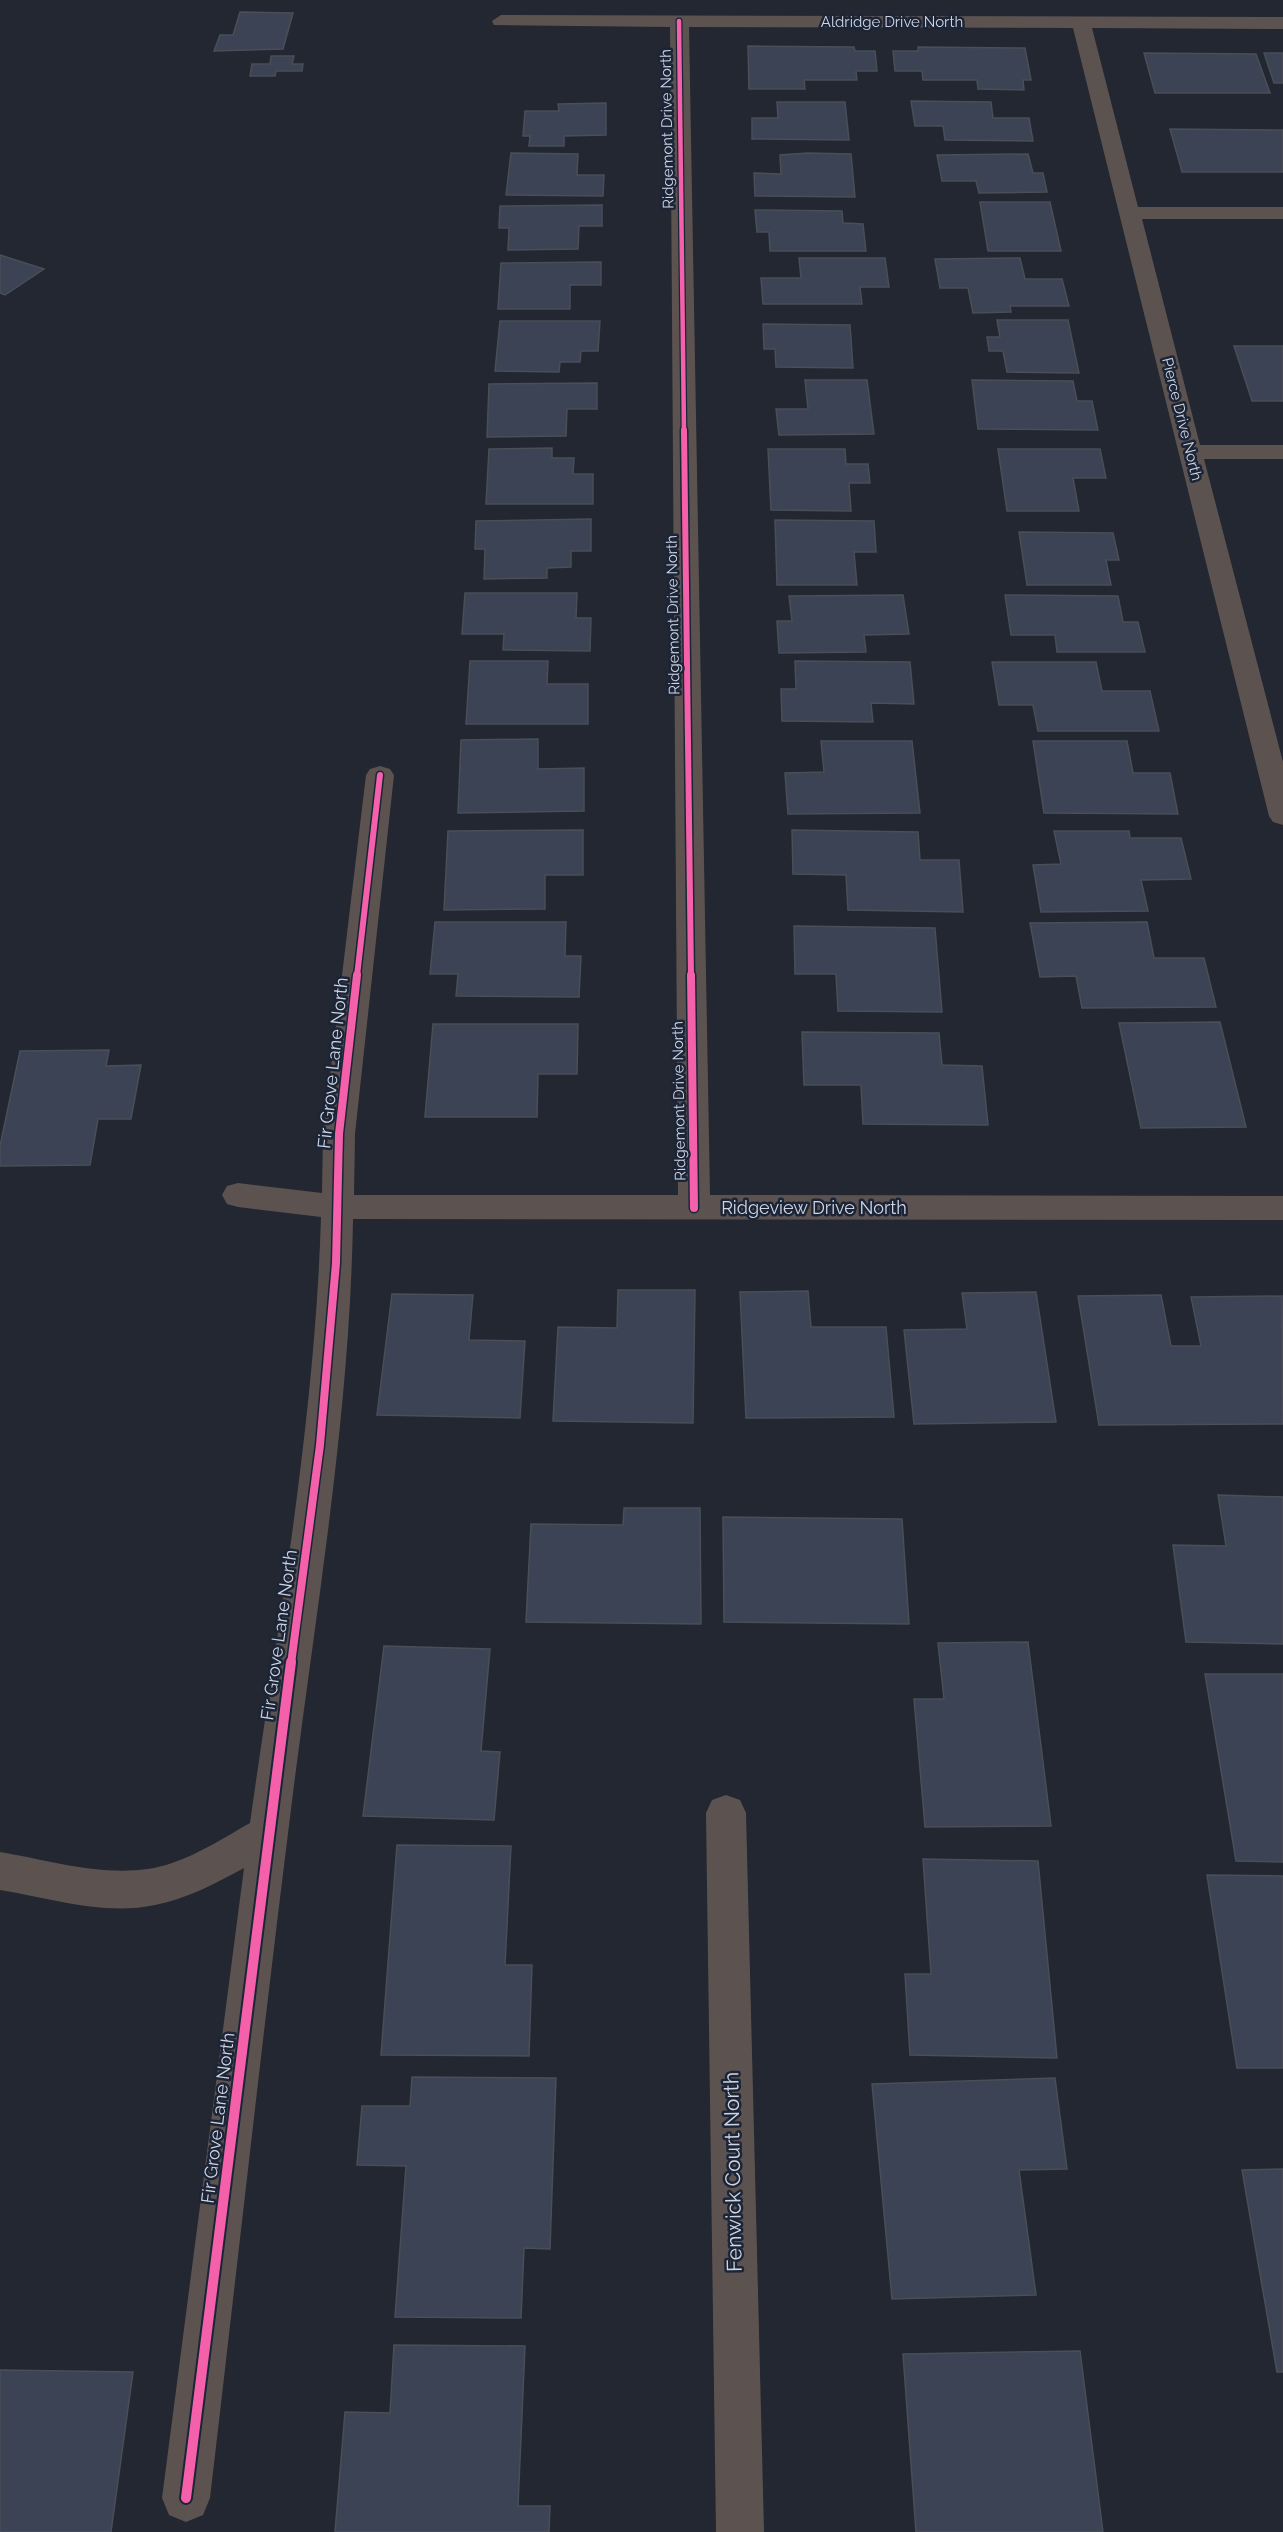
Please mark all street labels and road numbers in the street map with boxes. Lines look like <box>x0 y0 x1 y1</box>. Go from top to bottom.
street label: Aldridge Drive North <box>821 13 963 31</box>
street label: Ridgemont Drive North <box>657 49 677 209</box>
street label: Pierce Drive North <box>1158 356 1206 482</box>
street label: Ridgemont Drive North <box>663 535 683 695</box>
street label: Fir Grove Lane North <box>313 976 352 1150</box>
street label: Ridgemont Drive North <box>669 1021 689 1181</box>
street label: Ridgeview Drive North <box>721 1197 907 1218</box>
street label: Fir Grove Lane North <box>256 1548 301 1722</box>
street label: Fir Grove Lane North <box>197 2031 238 2205</box>
street label: Fenwick Court North <box>718 2072 747 2272</box>

